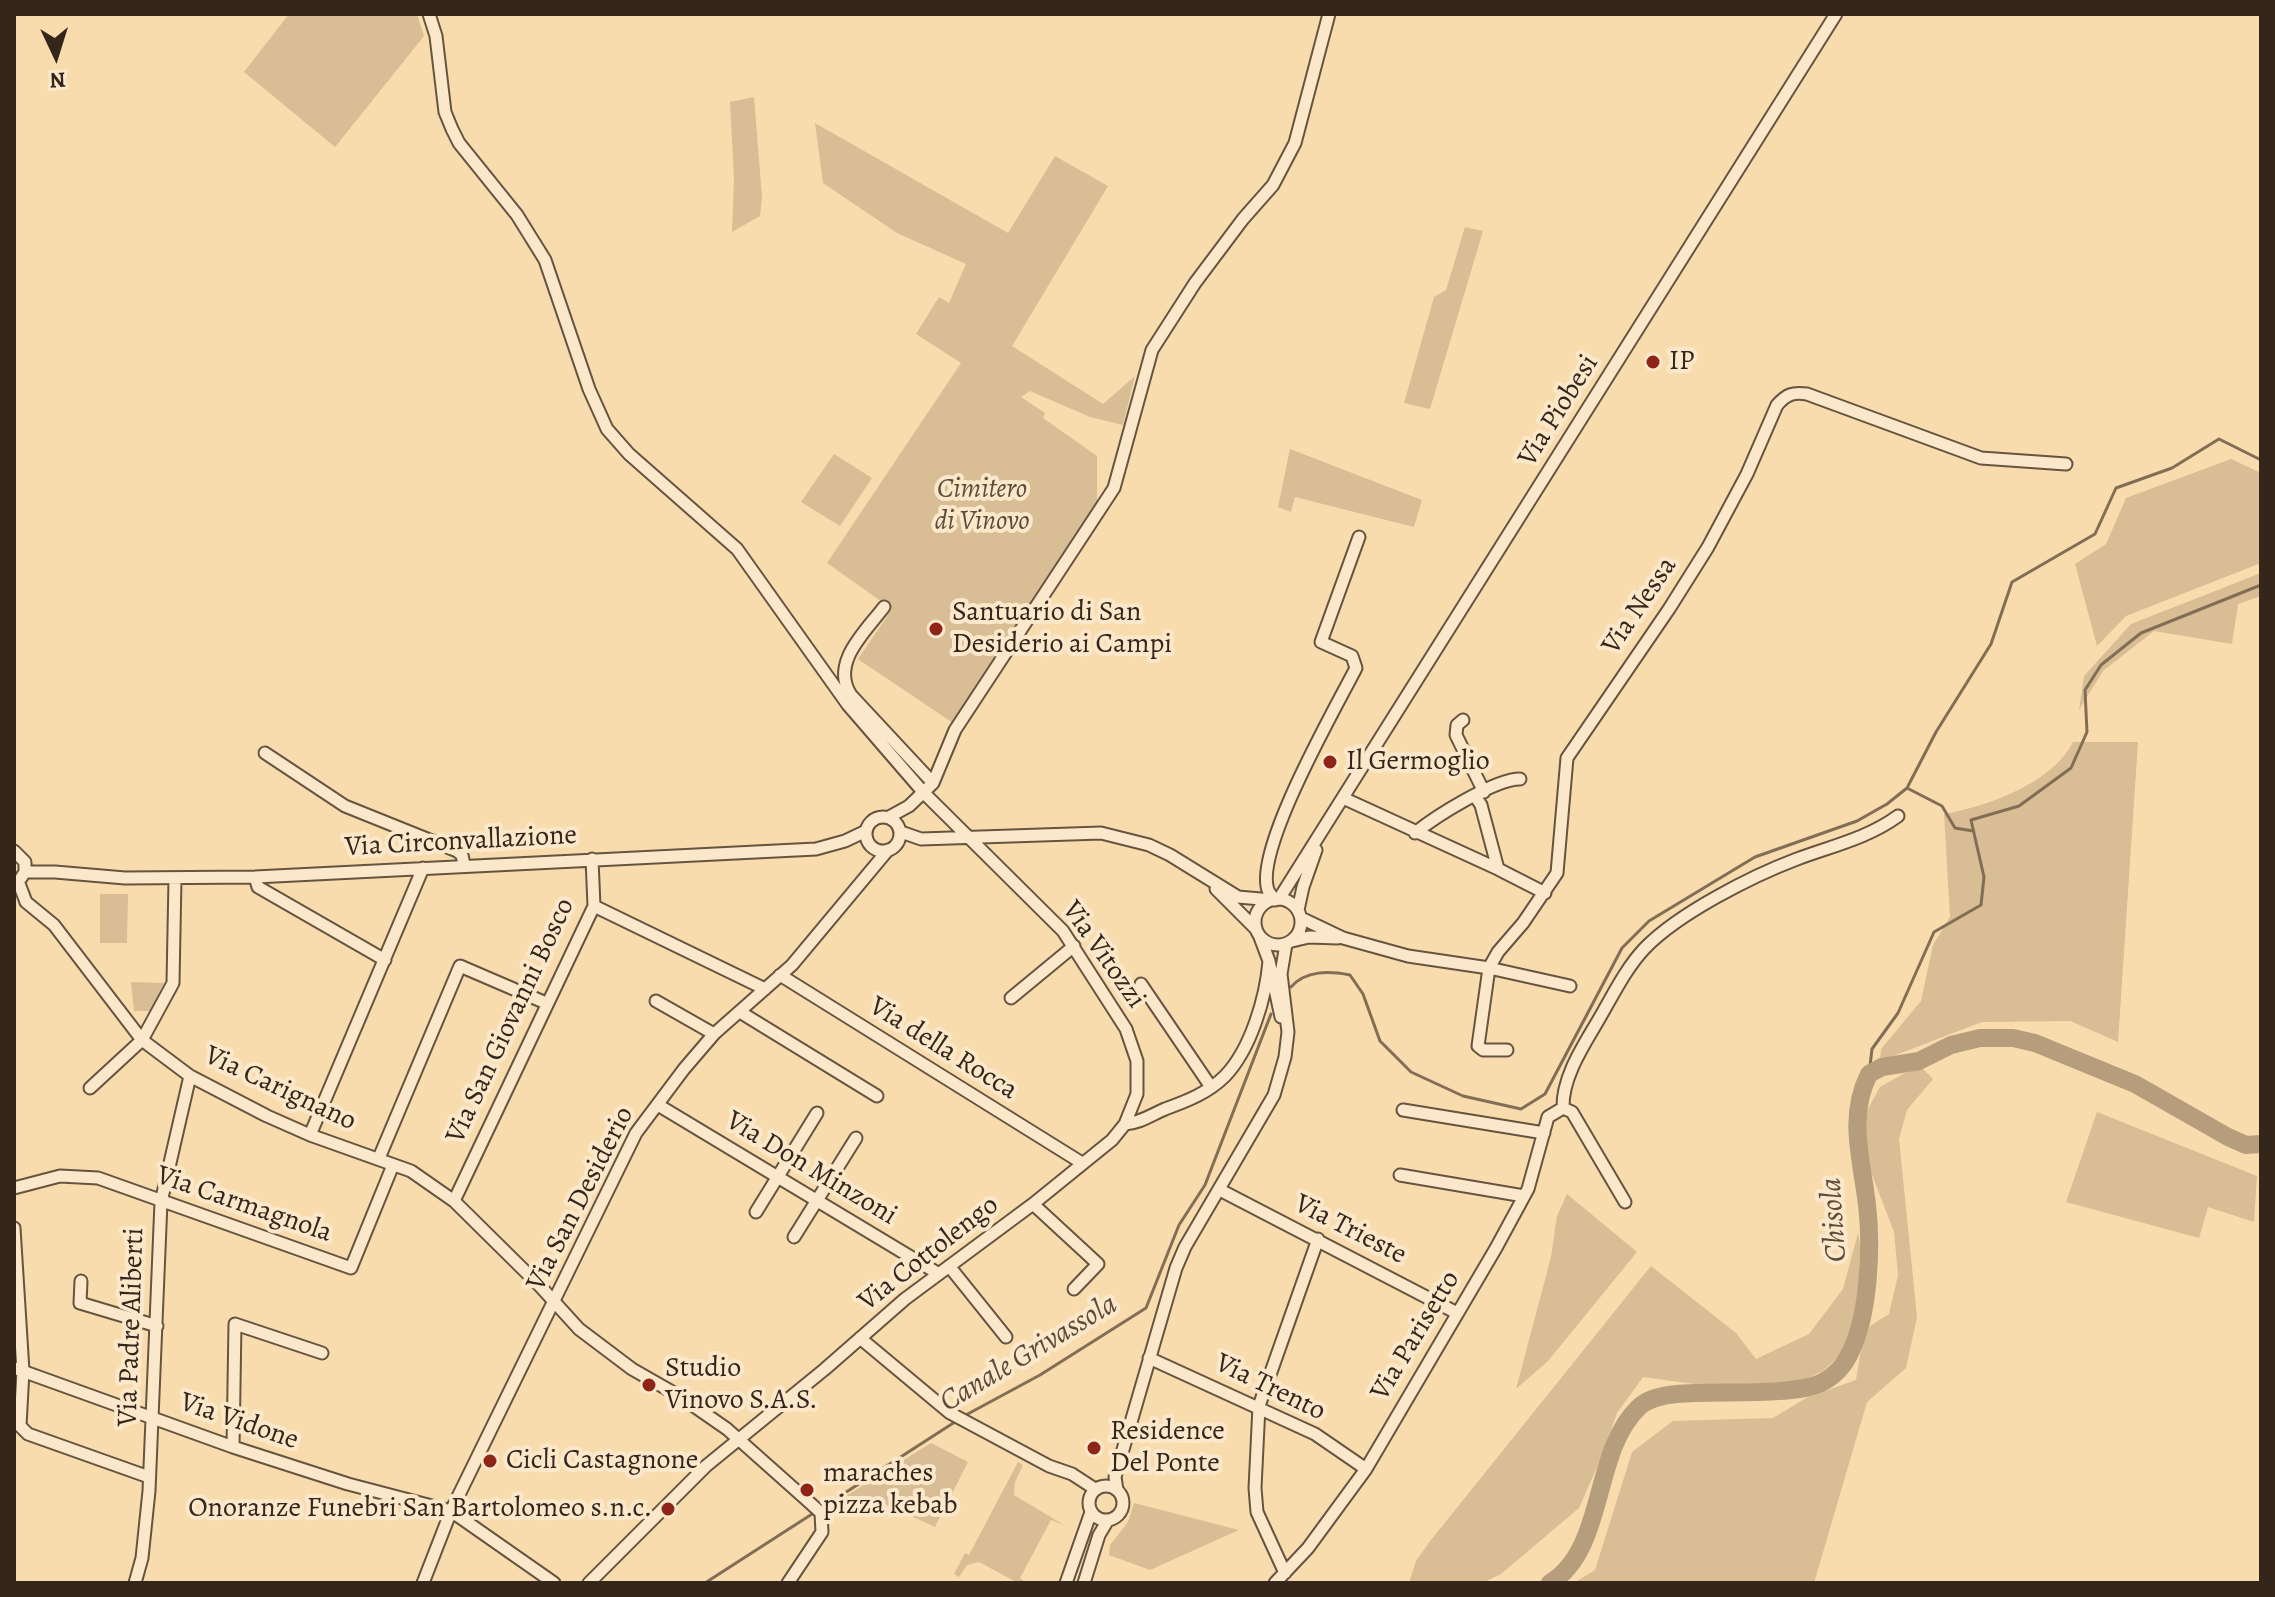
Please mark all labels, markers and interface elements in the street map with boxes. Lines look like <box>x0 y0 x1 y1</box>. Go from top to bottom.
north arrow <box>16 16 96 96</box>
text: N <box>49 64 67 95</box>
place label: IP <box>1669 345 1695 379</box>
street label: Via Piobesi <box>1512 349 1606 473</box>
marker: IP <box>1644 353 1662 371</box>
park label: Cimitero di Vinovo <box>934 473 1030 539</box>
street label: Via Nessa <box>1595 551 1685 661</box>
place label: Santuario di San Desiderio ai Campi <box>952 596 1172 662</box>
marker: Santuario di San Desiderio ai Campi <box>927 620 945 638</box>
place label: Il Germoglio <box>1346 745 1490 779</box>
marker: Il Germoglio <box>1321 753 1339 771</box>
street label: Via Circonvallazione <box>344 819 578 865</box>
street label: Via San Giovanni Bosco <box>439 893 583 1149</box>
street label: Via Vitozzi <box>1054 895 1152 1015</box>
street label: Via della Rocca <box>863 990 1023 1108</box>
street label: Via Carignano <box>199 1039 361 1139</box>
street label: Via San Desiderio <box>520 1101 642 1297</box>
street label: Via Don Minzoni <box>719 1105 903 1233</box>
street label: Via Carmagnola <box>152 1159 336 1251</box>
water label: Chisola <box>1814 1177 1856 1263</box>
street label: Via Trieste <box>1288 1188 1412 1272</box>
street label: Via Cottolengo <box>852 1189 1006 1319</box>
street label: Via Padre Aliberti <box>112 1227 152 1427</box>
street label: Via Parisetto <box>1364 1265 1468 1407</box>
water label: Canale Grivassola <box>934 1287 1124 1421</box>
street label: Via Trento <box>1209 1347 1331 1429</box>
place label: Studio Vinovo S.A.S. <box>665 1352 817 1418</box>
marker: Studio Vinovo S.A.S. <box>640 1376 658 1394</box>
street label: Via Vidone <box>175 1386 303 1458</box>
place label: Residence Del Ponte <box>1110 1415 1225 1481</box>
marker: Residence Del Ponte <box>1085 1439 1103 1457</box>
place label: Cicli Castagnone <box>506 1444 698 1478</box>
marker: Cicli Castagnone <box>481 1452 499 1470</box>
place label: maraches pizza kebab <box>823 1457 957 1523</box>
marker: maraches pizza kebab <box>798 1481 816 1499</box>
place label: Onoranze Funebri San Bartolomeo s.n.c. <box>188 1492 652 1526</box>
marker: Onoranze Funebri San Bartolomeo s.n.c. <box>659 1500 677 1518</box>

